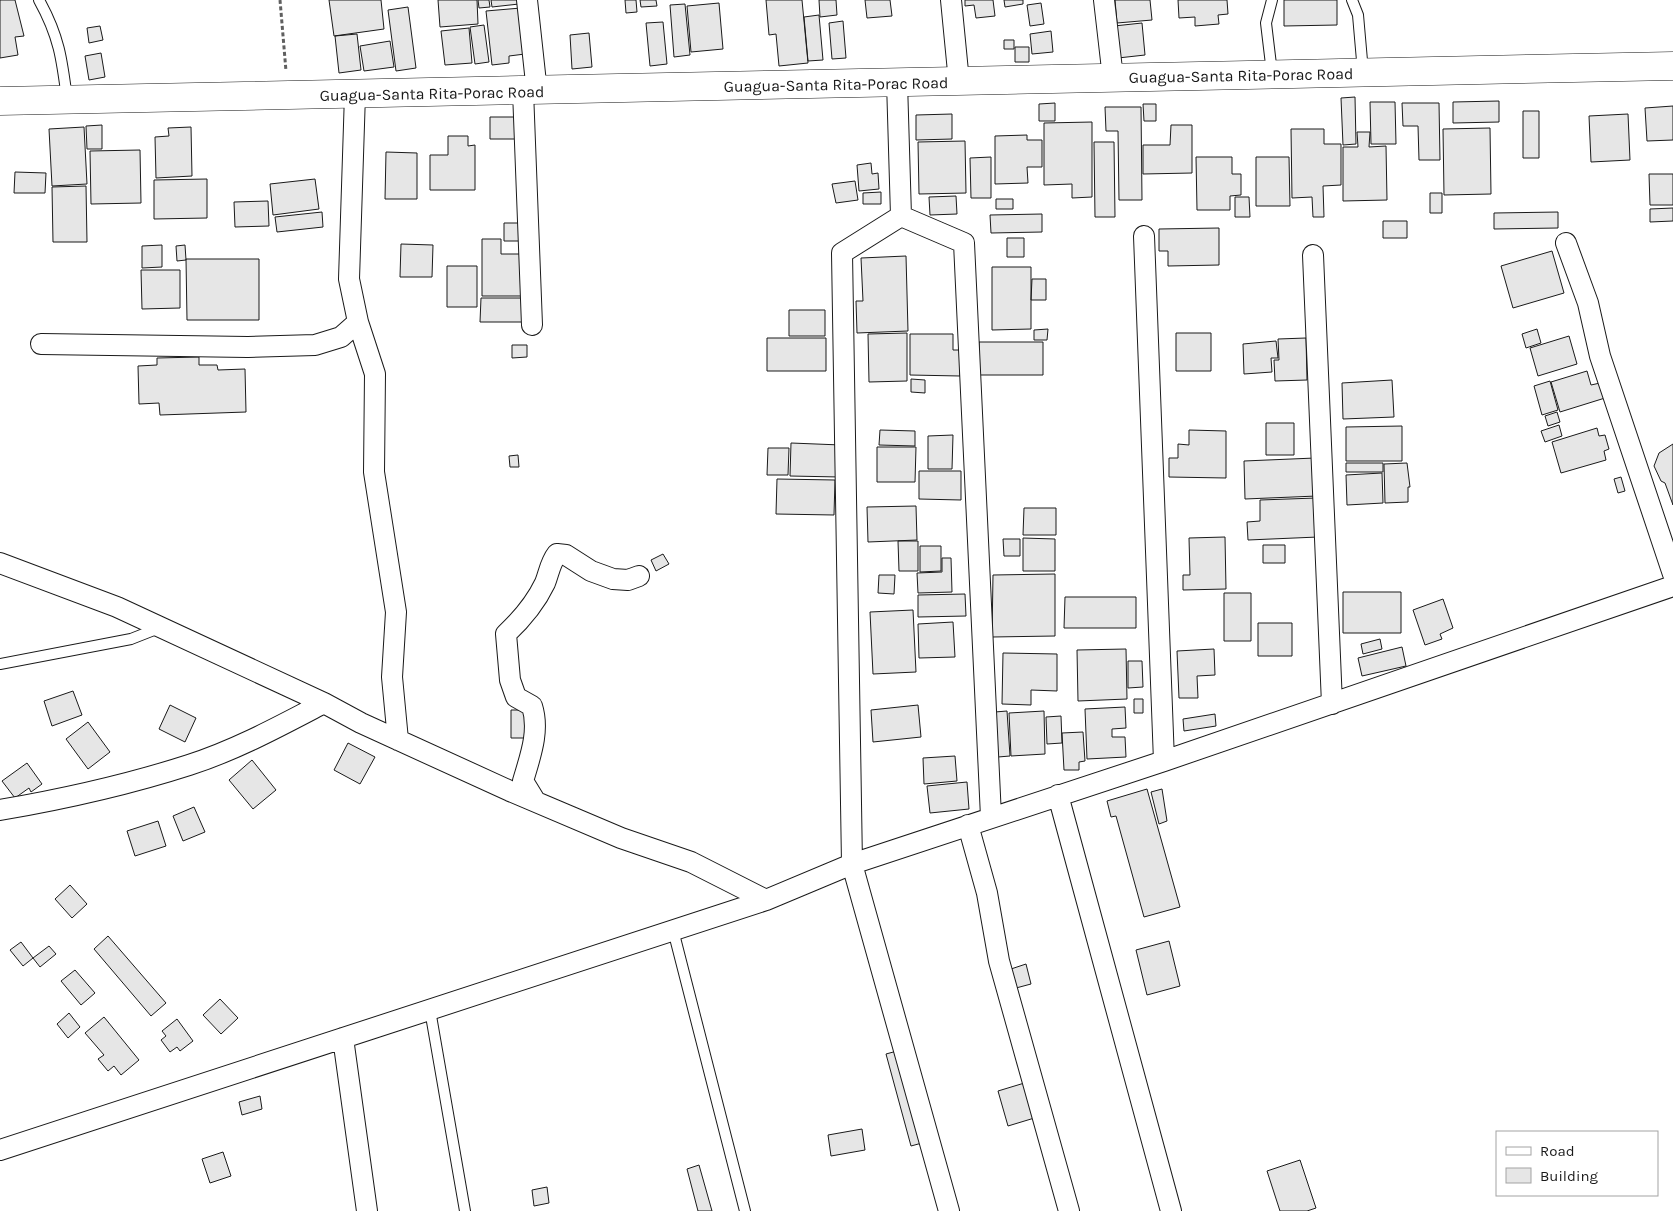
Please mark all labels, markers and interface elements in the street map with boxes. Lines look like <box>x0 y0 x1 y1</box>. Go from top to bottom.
street label: Guagua-Santa Rita-Porac Road <box>1129 64 1354 87</box>
street label: Guagua-Santa Rita-Porac Road <box>724 73 949 96</box>
street label: Guagua-Santa Rita-Porac Road <box>320 82 545 105</box>
legend <box>1496 1131 1658 1196</box>
text: Road <box>1540 1142 1575 1160</box>
text: Building <box>1540 1167 1598 1185</box>

